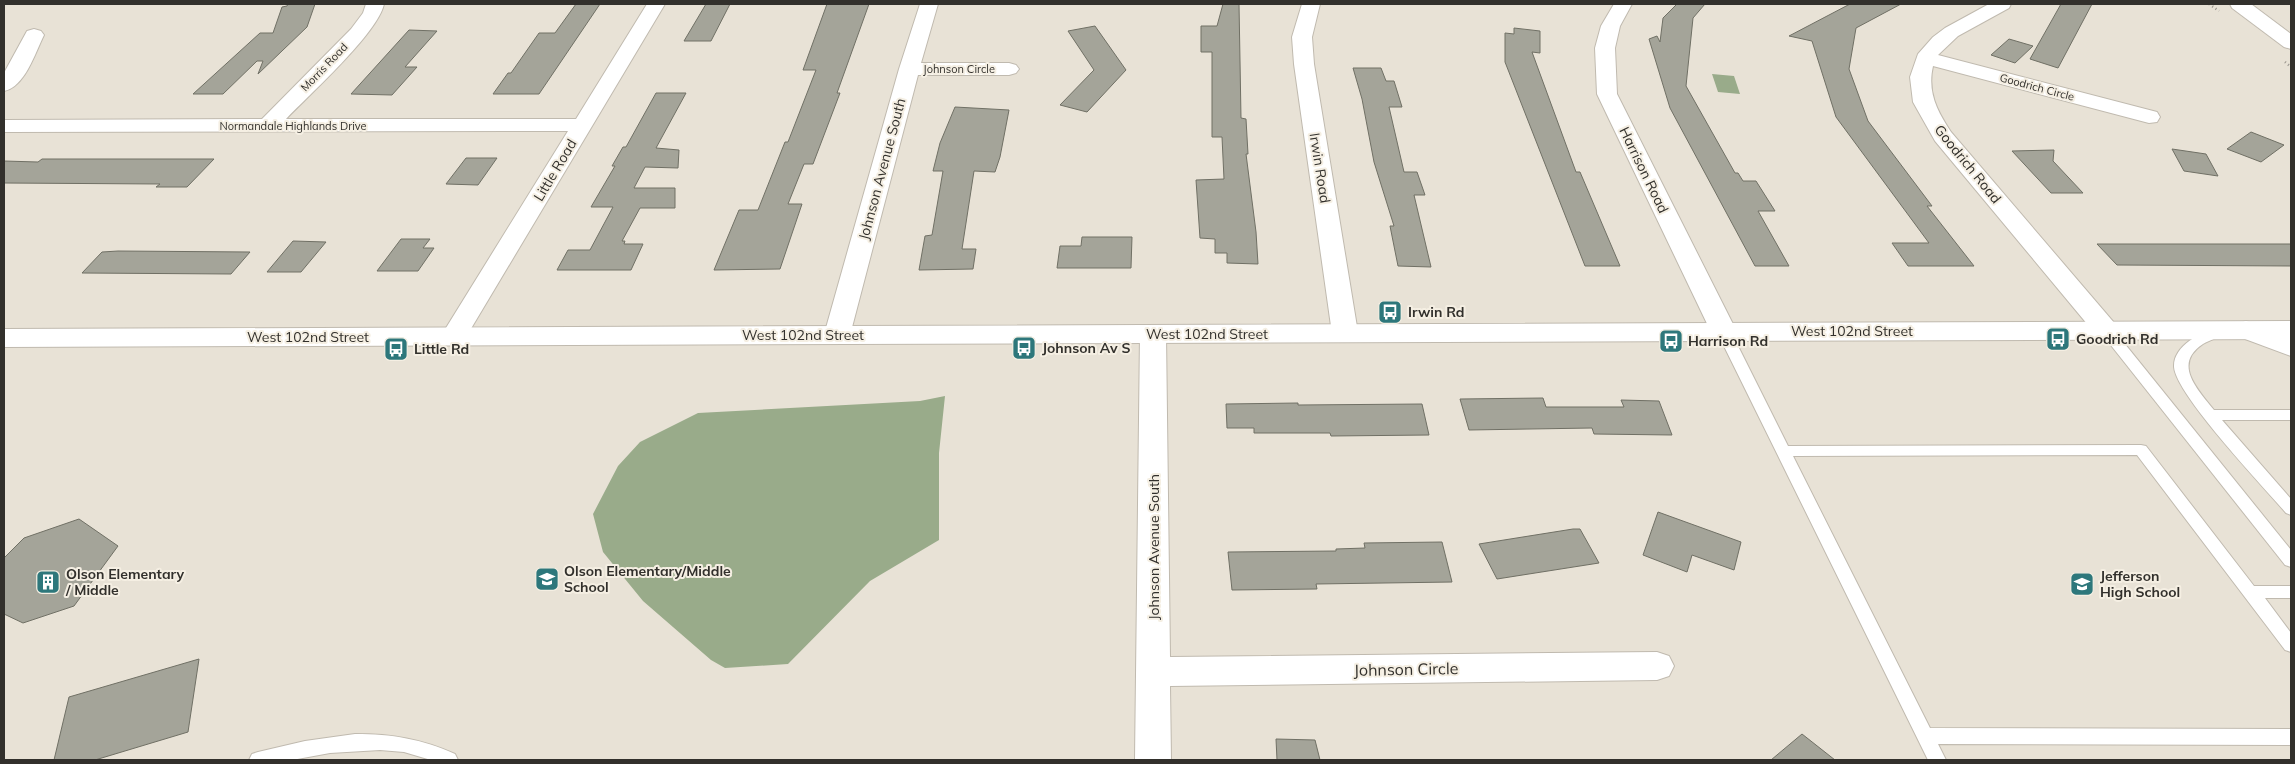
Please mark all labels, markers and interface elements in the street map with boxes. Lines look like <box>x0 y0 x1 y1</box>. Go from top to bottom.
street label: Morris Road <box>298 40 350 94</box>
street label: Johnson Circle <box>923 62 995 76</box>
street label: Goodrich Circle <box>1998 70 2076 104</box>
street label: Johnson Avenue South <box>854 96 910 242</box>
street label: Normandale Highlands Drive <box>219 119 367 133</box>
street label: Goodrich Road <box>1931 121 2005 207</box>
street label: Harrison Road <box>1615 124 1673 216</box>
street label: Irwin Road <box>1306 132 1334 204</box>
street label: Little Road <box>529 136 581 204</box>
bus stop icon: Irwin Rd <box>1377 299 1403 325</box>
place label: Irwin Rd <box>1408 303 1465 321</box>
street label: West 102nd Street <box>1791 322 1913 340</box>
street label: West 102nd Street <box>1146 325 1268 343</box>
street label: West 102nd Street <box>742 326 864 344</box>
bus stop icon: Goodrich Rd <box>2045 326 2071 352</box>
street label: West 102nd Street <box>247 328 369 346</box>
bus stop icon: Harrison Rd <box>1658 328 1684 354</box>
place label: Goodrich Rd <box>2076 330 2158 348</box>
place label: Harrison Rd <box>1688 332 1768 350</box>
bus stop icon: Johnson Av S <box>1011 335 1037 361</box>
bus stop icon: Little Rd <box>383 336 409 362</box>
place label: Johnson Av S <box>1042 339 1130 357</box>
place label: Little Rd <box>414 340 469 358</box>
street label: Johnson Avenue South <box>1145 474 1163 620</box>
place label: Olson Elementary/Middle School <box>564 562 731 596</box>
place label: Olson Elementary / Middle <box>65 565 185 599</box>
school or university icon: Olson Elementary/Middle School <box>534 566 560 592</box>
place label: Jefferson High School <box>2100 567 2180 601</box>
building icon: Olson Elementary / Middle <box>35 569 61 595</box>
school or university icon: Jefferson High School <box>2069 571 2095 597</box>
street label: Johnson Circle <box>1353 658 1459 680</box>

